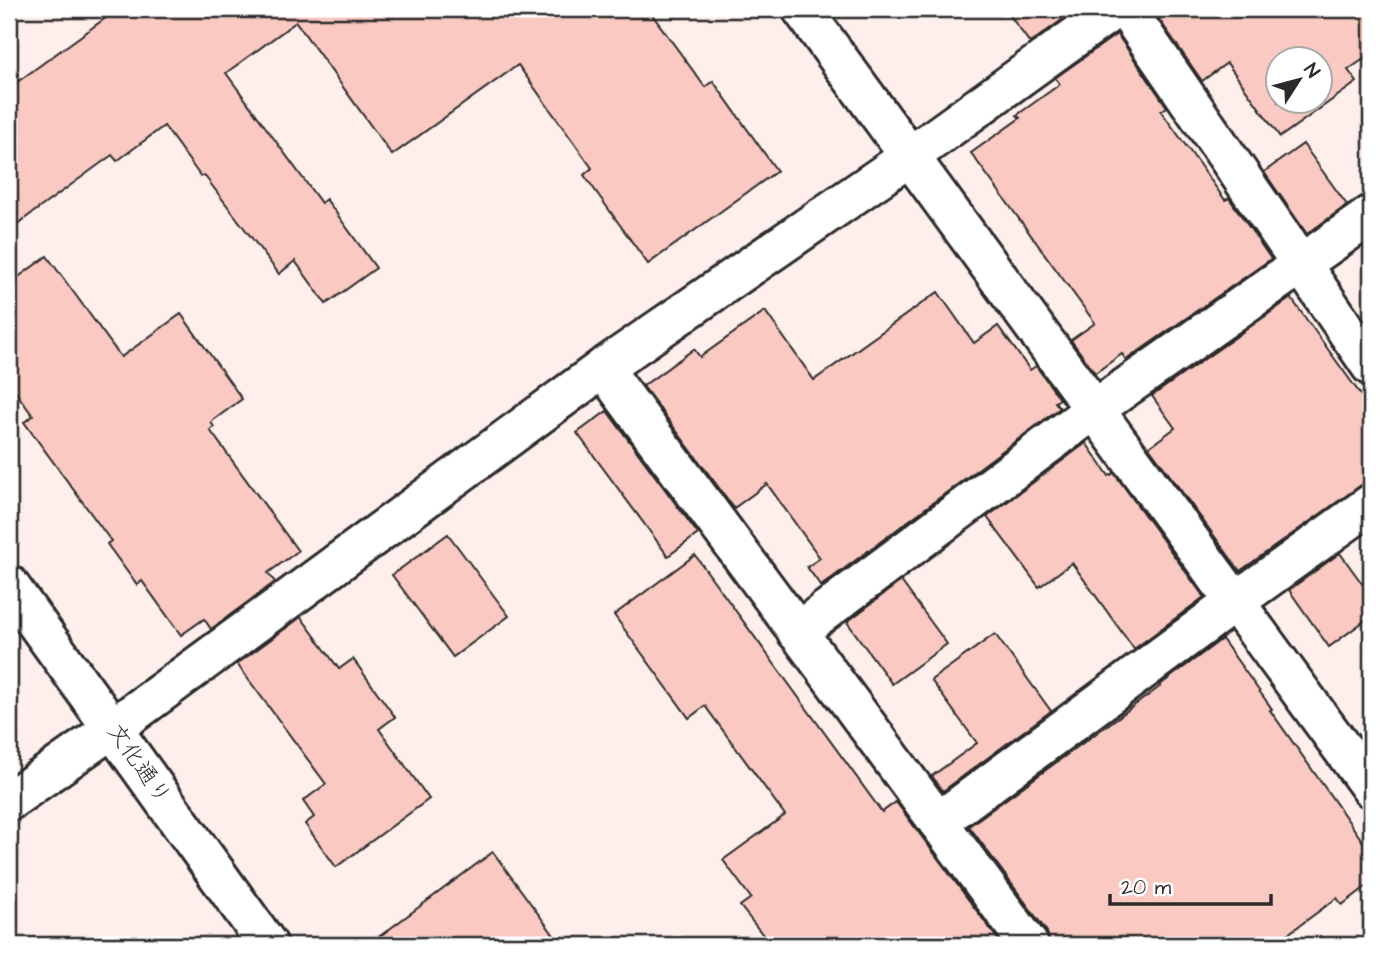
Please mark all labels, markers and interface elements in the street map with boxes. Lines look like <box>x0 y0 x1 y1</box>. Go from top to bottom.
north arrow <box>1264 46 1334 116</box>
text: N <box>1297 58 1326 84</box>
street label: 文化通り <box>100 717 178 811</box>
scale bar <box>1110 863 1272 907</box>
text: 20 m <box>1121 873 1172 902</box>

